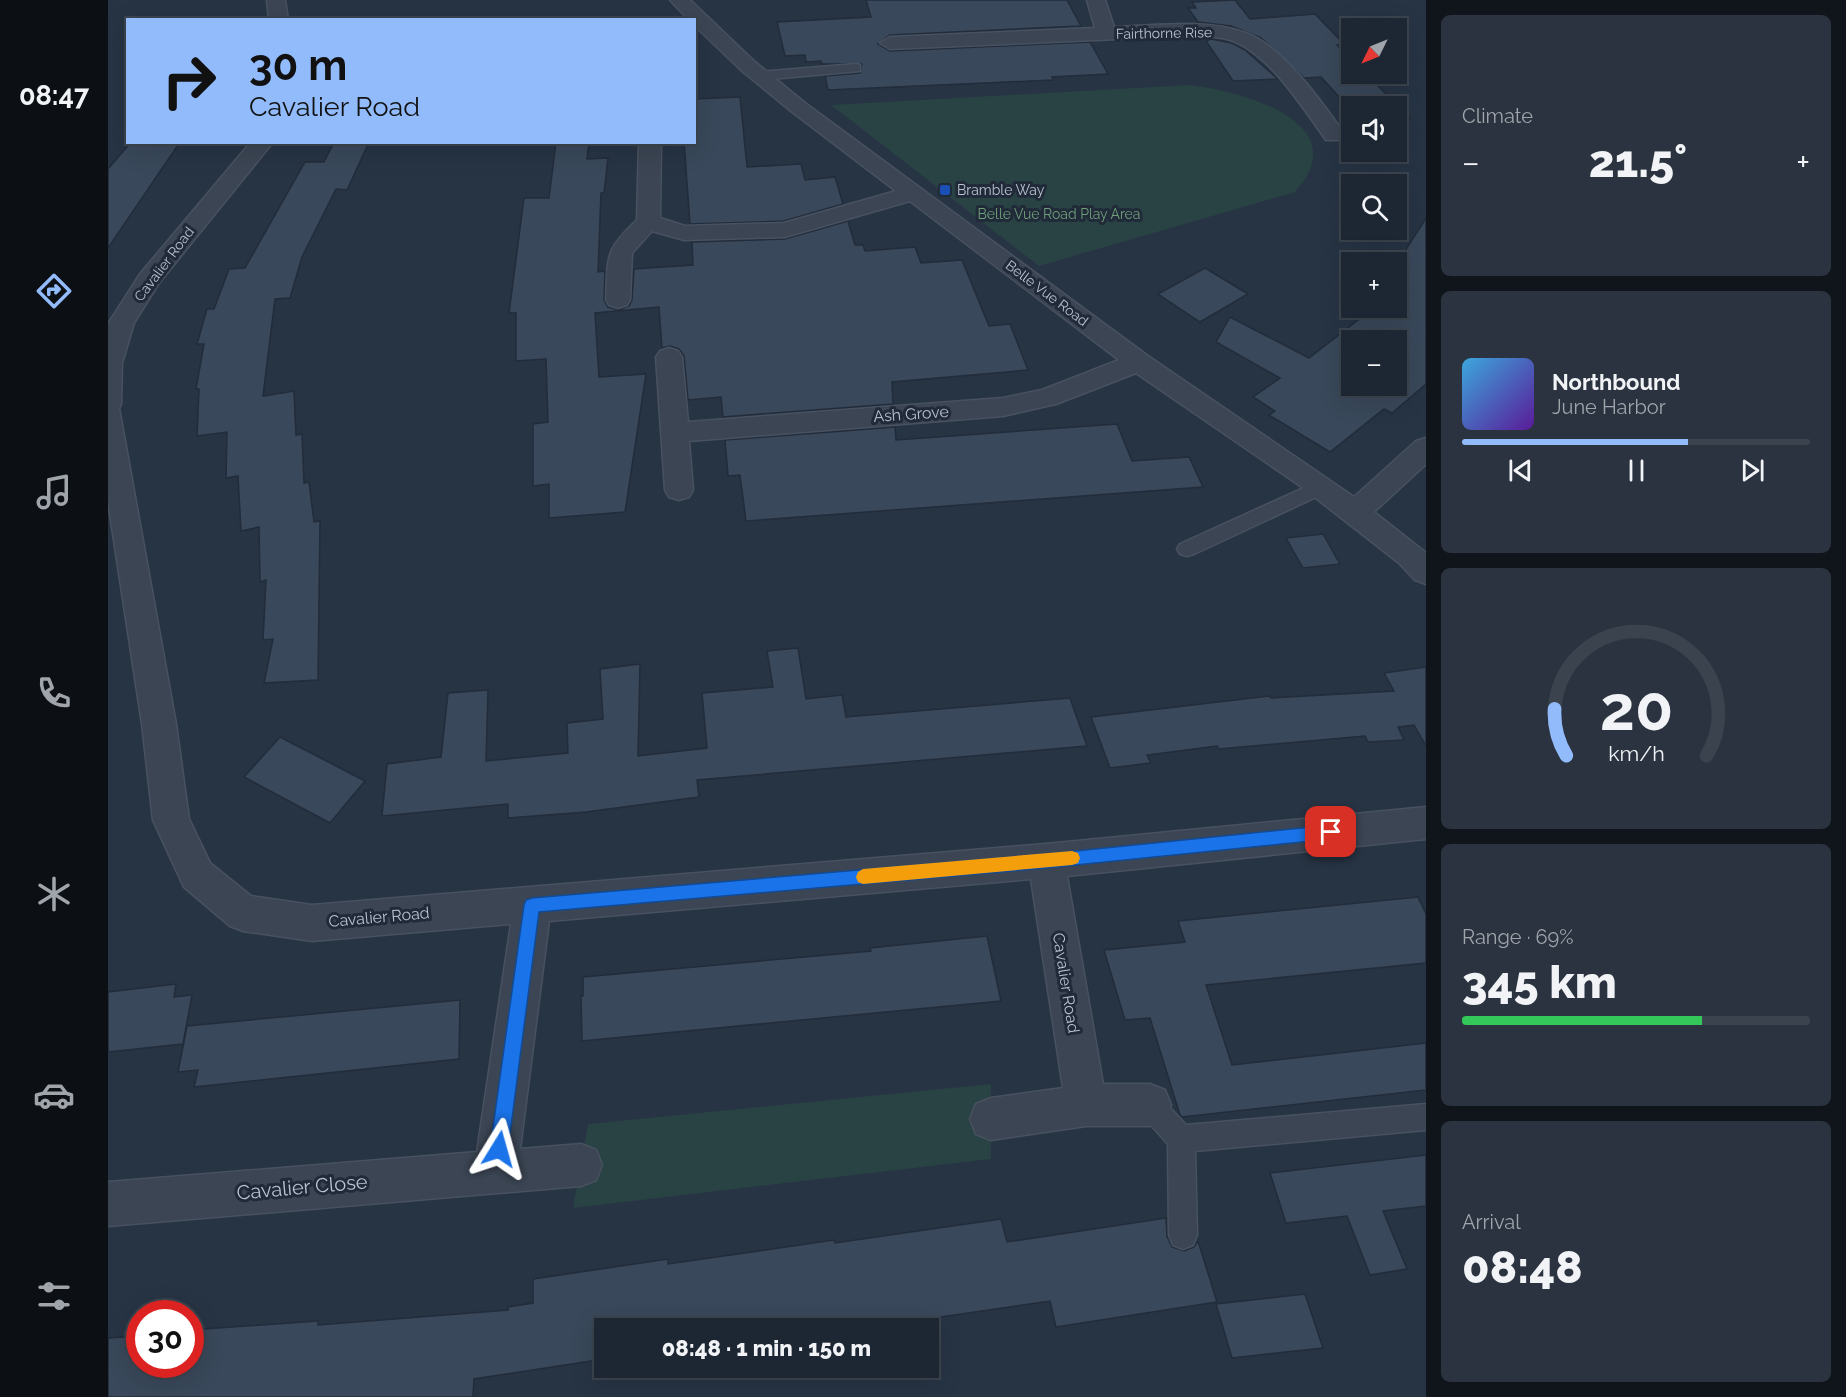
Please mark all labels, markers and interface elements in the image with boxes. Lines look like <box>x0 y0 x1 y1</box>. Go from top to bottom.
north arrow <box>1341 18 1407 84</box>
map controls <box>1341 18 1407 396</box>
street label: Fairthorne Rise <box>1116 24 1212 42</box>
text: 30 m <box>249 41 347 90</box>
icon: right <box>150 42 228 120</box>
text: 08:47 <box>19 80 89 111</box>
text: Cavalier Road <box>249 91 420 122</box>
button: sound <box>1341 96 1407 162</box>
text: Climate <box>1462 104 1533 128</box>
text: 21.5° <box>1589 135 1687 188</box>
text: − <box>1462 143 1480 182</box>
text: + <box>1796 143 1810 182</box>
button: search <box>1341 174 1407 240</box>
place label: Bramble Way <box>957 182 1045 198</box>
marker: Bramble Way <box>938 183 952 197</box>
park label: Belle Vue Road Play Area <box>978 206 1140 222</box>
street label: Cavalier Road <box>131 224 197 304</box>
button: + <box>1341 252 1407 318</box>
street label: Belle Vue Road <box>1003 257 1091 329</box>
icon: directions <box>33 270 75 312</box>
button: − <box>1341 330 1407 396</box>
text: Northbound <box>1552 369 1681 395</box>
text: June Harbor <box>1552 395 1666 419</box>
street label: Ash Grove <box>873 402 949 426</box>
icon: previous <box>1504 454 1537 487</box>
icon: pause <box>1620 454 1653 487</box>
icon: next <box>1736 454 1769 487</box>
icon: music <box>33 471 75 513</box>
text: 20 <box>1599 671 1673 745</box>
icon: phone <box>33 672 75 714</box>
text: km/h <box>1608 741 1664 766</box>
pin <box>1305 806 1356 857</box>
icon: arrive <box>1314 815 1347 848</box>
icon: climate <box>33 873 75 915</box>
street label: Cavalier Road <box>328 903 430 931</box>
text: Range · 69% <box>1462 925 1574 949</box>
street label: Cavalier Road <box>1049 931 1083 1035</box>
text: 345 km <box>1462 956 1617 1009</box>
icon: car <box>33 1074 75 1116</box>
position arrow <box>467 1117 531 1181</box>
street label: Cavalier Close <box>236 1169 369 1205</box>
text: Arrival <box>1462 1210 1521 1234</box>
text: 08:48 <box>1462 1241 1583 1294</box>
icon: filters <box>33 1275 75 1317</box>
speed limit sign: 30 <box>126 1300 204 1378</box>
text: 08:48 · 1 min · 150 m <box>662 1335 871 1361</box>

